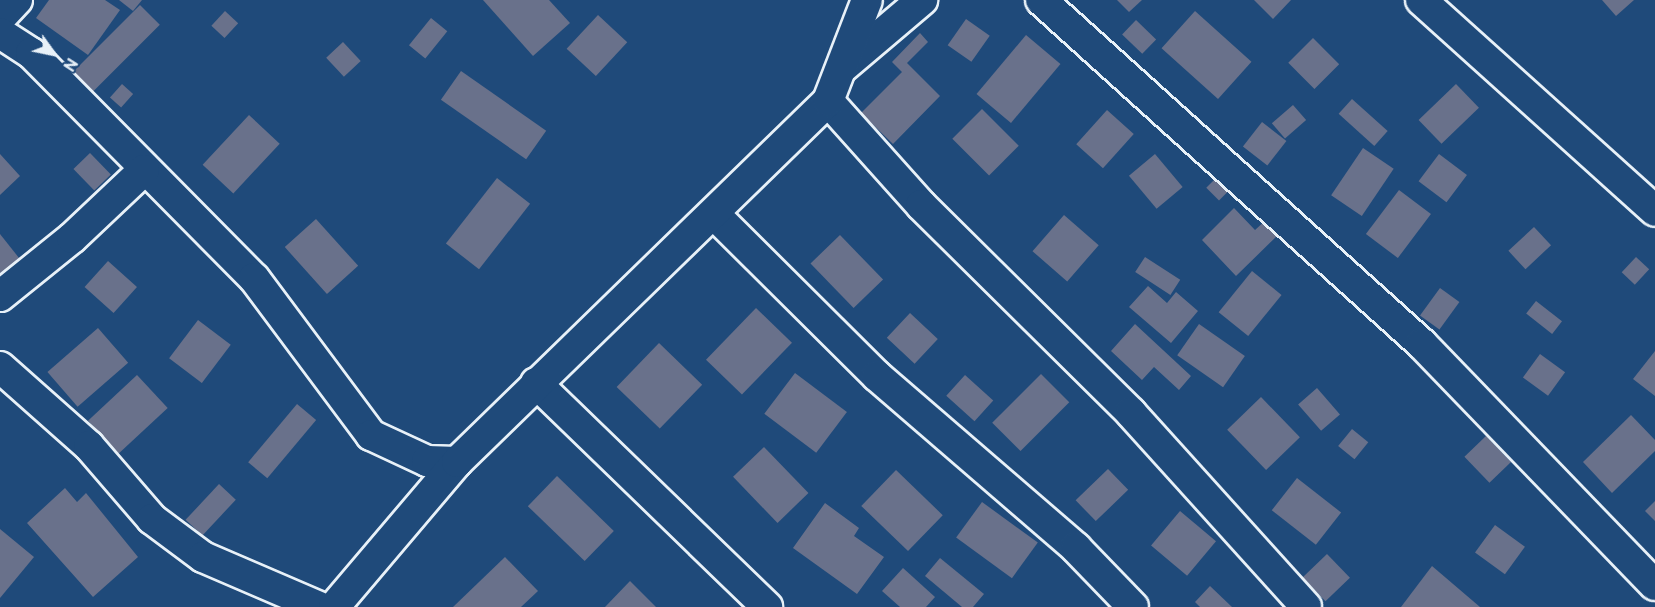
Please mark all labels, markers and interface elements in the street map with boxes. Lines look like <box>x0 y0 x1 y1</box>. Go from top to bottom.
north arrow <box>24 24 84 84</box>
text: N <box>58 54 81 74</box>

